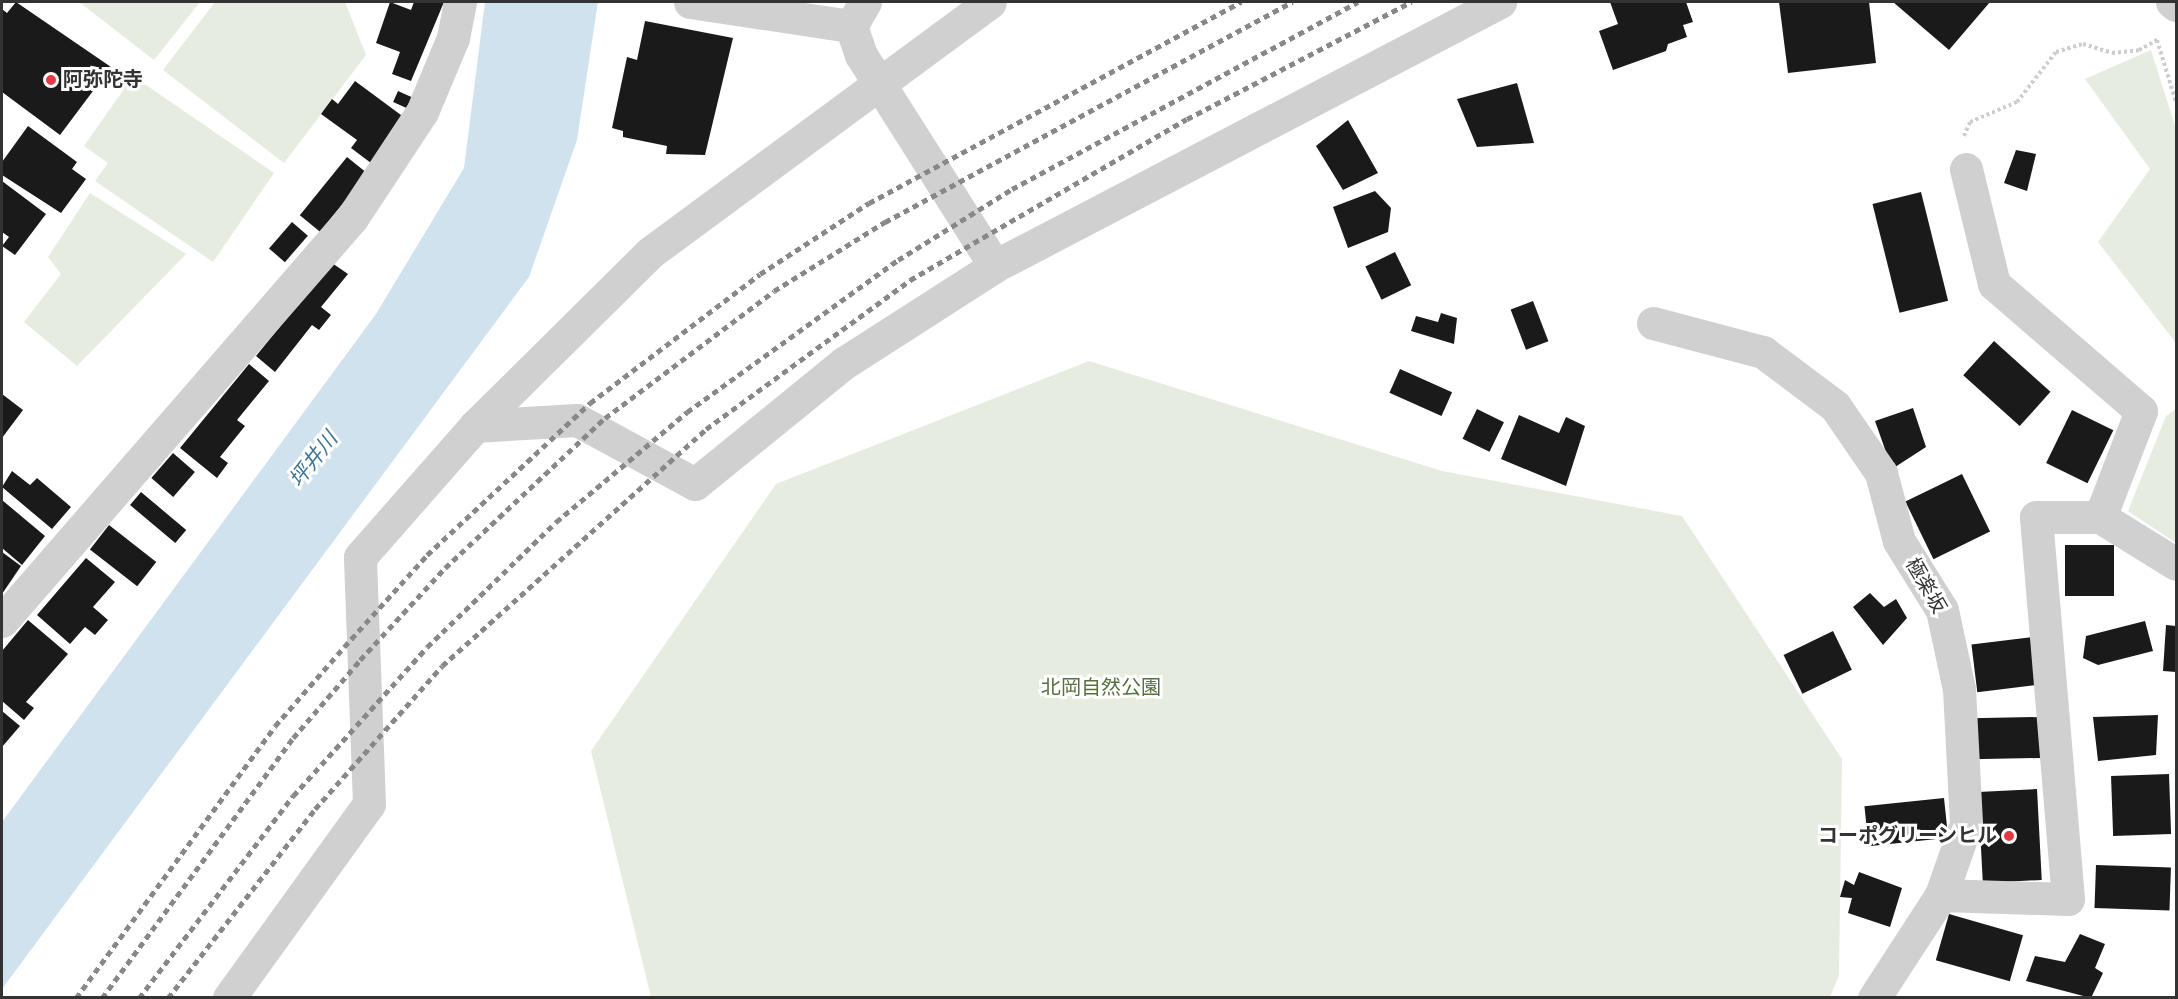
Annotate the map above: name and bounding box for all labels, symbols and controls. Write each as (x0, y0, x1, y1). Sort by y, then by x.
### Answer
place label: 阿弥陀寺 (63, 68, 143, 92)
marker: 阿弥陀寺 (44, 73, 58, 87)
water label: 坪井川 (285, 427, 343, 493)
street label: 極楽坂 (1900, 554, 1950, 618)
park label: 北岡自然公園 (1041, 676, 1161, 700)
place label: コーポグリーンヒル (1817, 824, 1997, 848)
marker: コーポグリーンヒル (2002, 829, 2016, 843)

